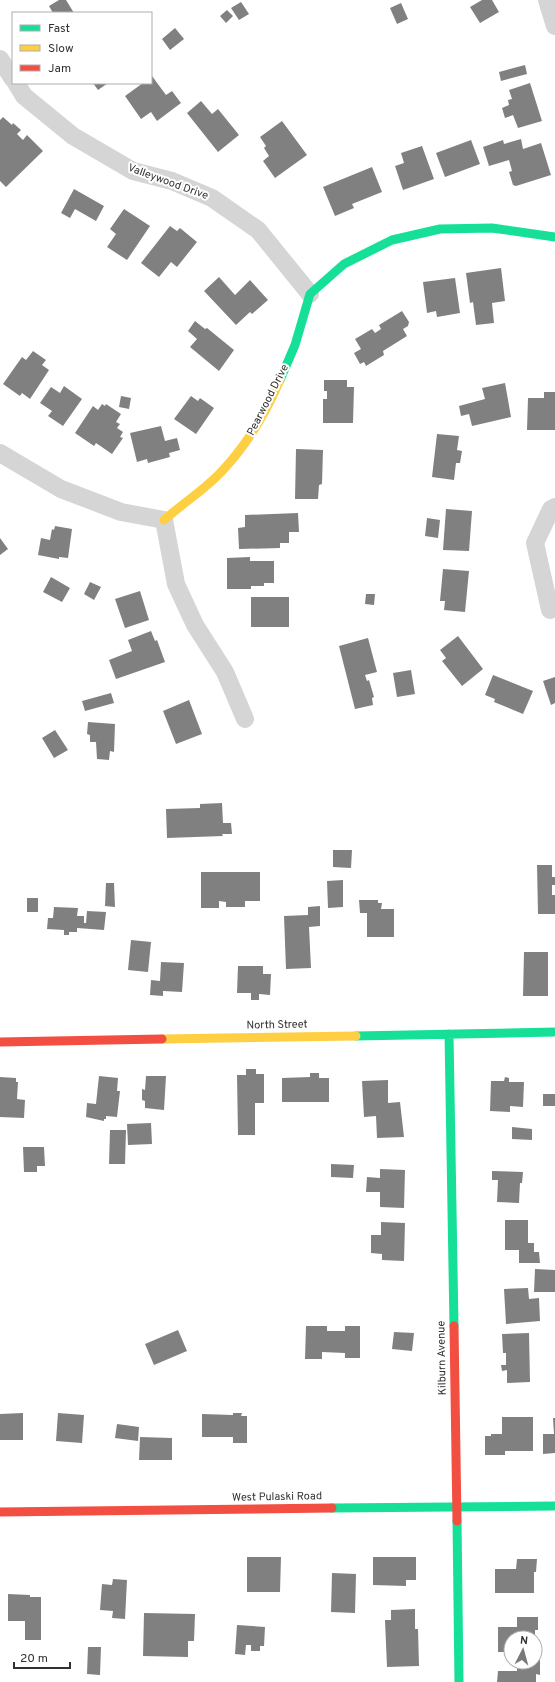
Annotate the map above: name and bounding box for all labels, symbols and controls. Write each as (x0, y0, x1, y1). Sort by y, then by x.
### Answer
legend (12, 12, 152, 84)
text: Fast (48, 21, 70, 37)
text: Slow (48, 41, 74, 57)
text: Jam (48, 61, 71, 77)
street label: Valleywood Drive (126, 161, 210, 203)
street label: Pearwood Drive (244, 362, 292, 438)
street label: North Street (246, 1017, 308, 1033)
street label: Kilburn Avenue (434, 1320, 450, 1395)
street label: West Pulaski Road (232, 1489, 322, 1505)
north arrow (503, 1630, 543, 1670)
text: N (519, 1634, 529, 1648)
scale bar (14, 1644, 70, 1670)
text: 20 m (20, 1651, 48, 1667)

